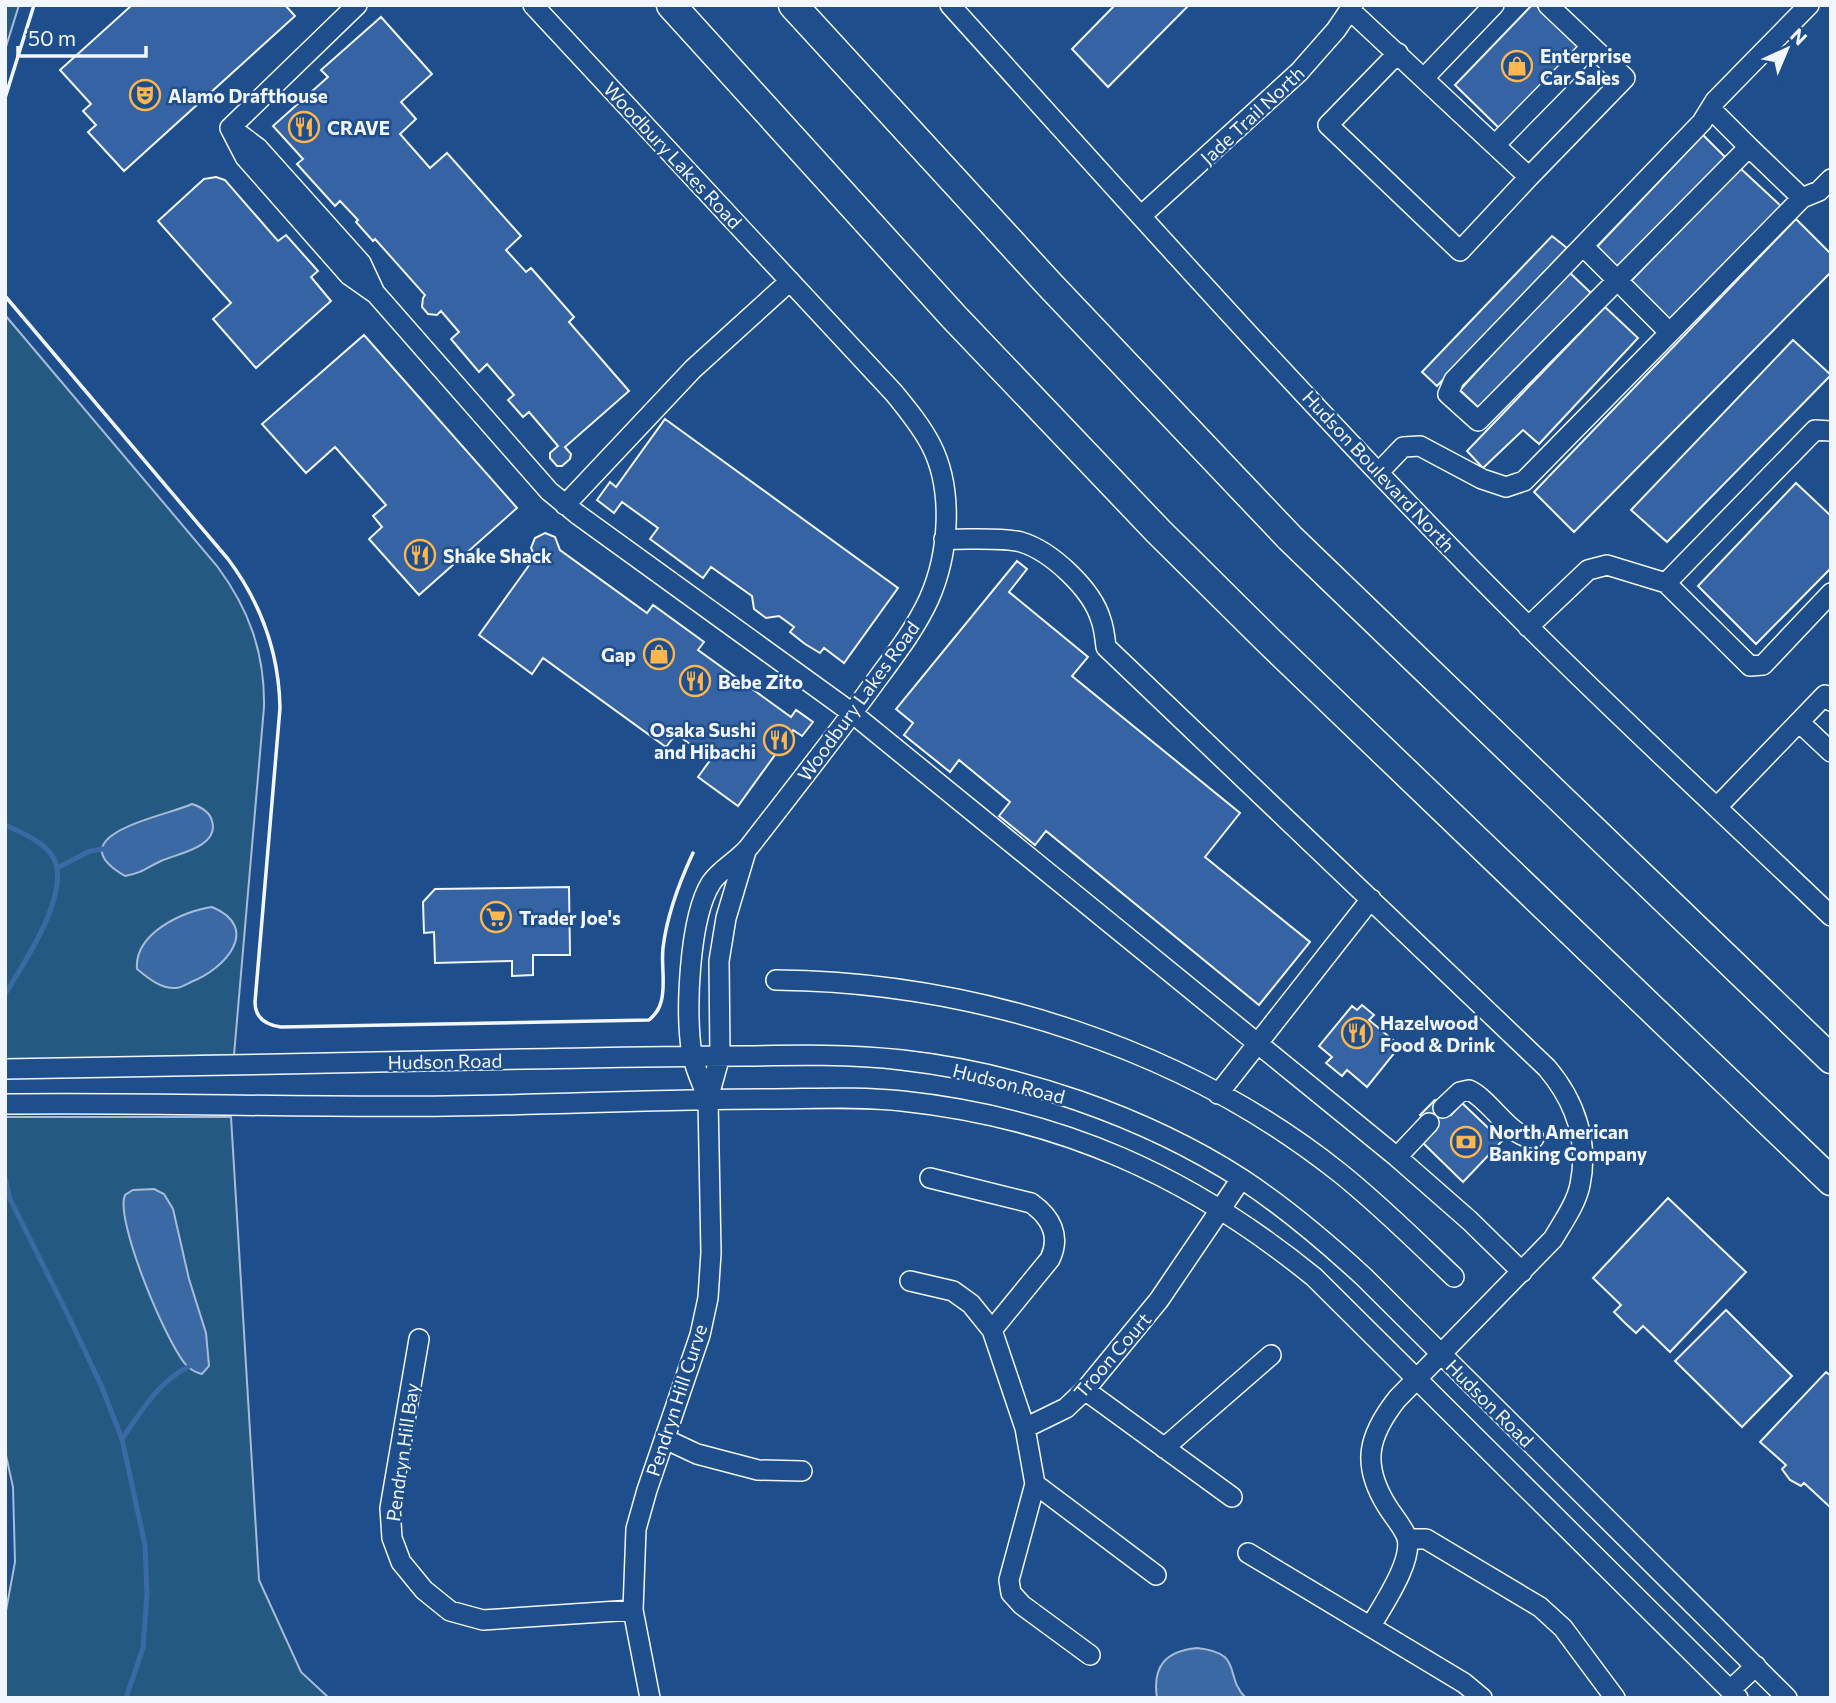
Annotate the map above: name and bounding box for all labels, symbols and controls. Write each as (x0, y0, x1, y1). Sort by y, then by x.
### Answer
scale bar (18, 14, 145, 58)
north arrow (1752, 14, 1822, 84)
text: N (1786, 23, 1812, 50)
text: 50 m (28, 25, 76, 50)
place label: Enterprise Car Sales (1540, 44, 1631, 89)
shop icon: Enterprise Car Sales (1500, 49, 1534, 83)
street label: Jade Trail North (1195, 61, 1309, 169)
street label: Woodbury Lakes Road (599, 77, 747, 233)
theatre icon: Alamo Drafthouse (128, 78, 162, 112)
place label: Alamo Drafthouse (168, 84, 328, 107)
restaurant icon: CRAVE (287, 110, 321, 144)
place label: CRAVE (327, 116, 390, 139)
street label: Hudson Boulevard North (1298, 385, 1460, 557)
restaurant icon: Shake Shack (403, 538, 437, 572)
place label: Shake Shack (443, 544, 552, 567)
street label: Woodbury Lakes Road (792, 617, 924, 785)
shop icon: Gap (642, 637, 676, 671)
place label: Gap (601, 643, 636, 666)
restaurant icon: Bebe Zito (678, 664, 712, 698)
place label: Bebe Zito (718, 670, 803, 693)
place label: Osaka Sushi and Hibachi (650, 718, 756, 763)
restaurant icon: Osaka Sushi and Hibachi (762, 723, 796, 757)
supermarket icon: Trader Joe's (479, 900, 513, 934)
place label: Trader Joe's (519, 906, 621, 929)
place label: Hazelwood Food & Drink (1380, 1011, 1495, 1056)
restaurant icon: Hazelwood Food & Drink (1340, 1016, 1374, 1050)
street label: Hudson Road (387, 1049, 503, 1073)
street label: Hudson Road (951, 1058, 1067, 1108)
place label: North American Banking Company (1489, 1120, 1648, 1165)
bank icon: North American Banking Company (1449, 1125, 1483, 1159)
street label: Troon Court (1069, 1308, 1155, 1402)
street label: Pendryn Hill Curve (641, 1321, 711, 1479)
street label: Hudson Road (1441, 1354, 1539, 1452)
street label: Pendryn Hill Bay (381, 1381, 423, 1523)

